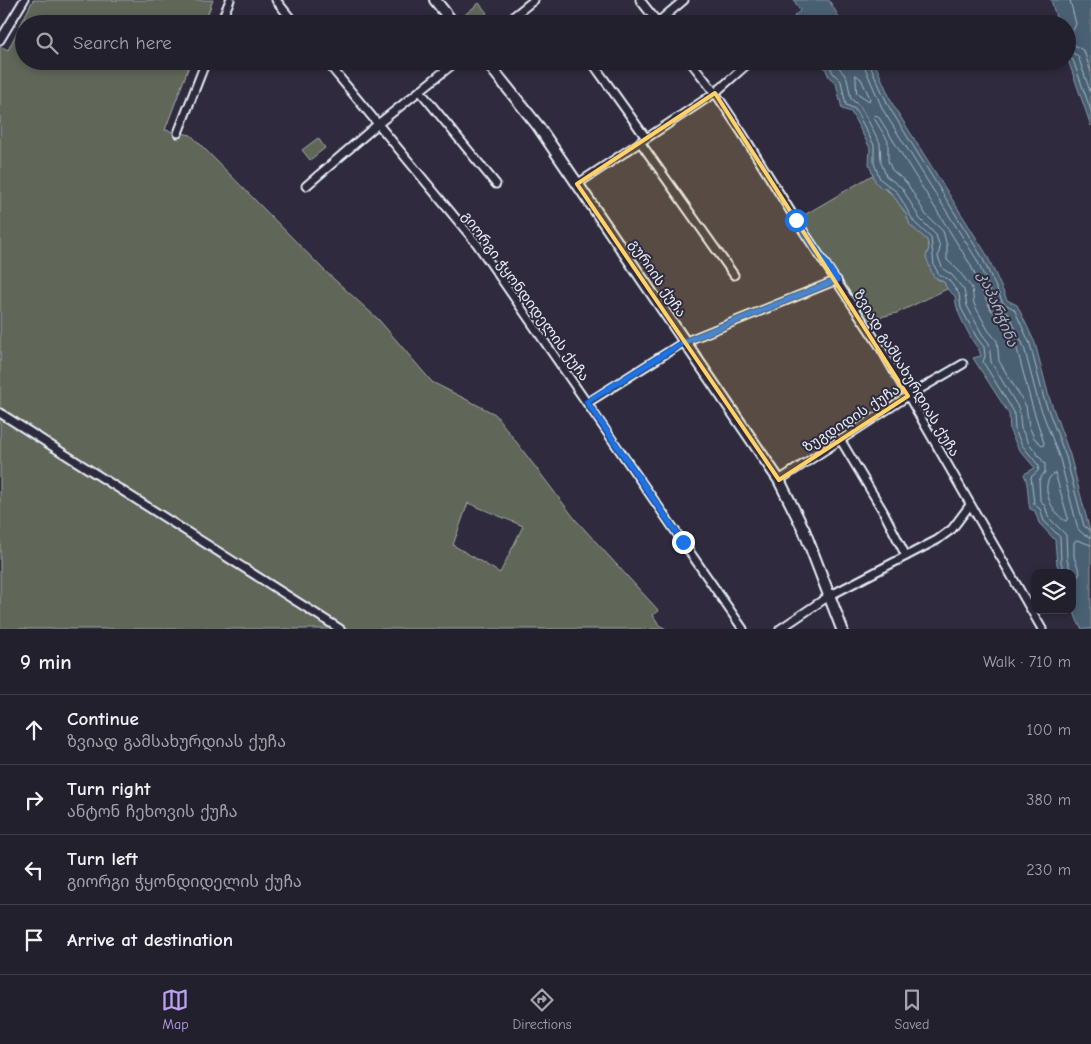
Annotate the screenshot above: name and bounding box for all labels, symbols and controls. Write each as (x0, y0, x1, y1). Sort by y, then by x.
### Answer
search box (15, 15, 1076, 70)
icon: search (33, 29, 61, 57)
text: Search here (73, 32, 172, 54)
street label: გიორგი ჭყონდიდელის ქუჩა (458, 208, 593, 384)
route start (785, 209, 808, 232)
street label: გურიის ქუჩა (625, 236, 690, 320)
water label: კაპარჭინა (974, 269, 1022, 350)
street label: ზვიად გამსახურდიას ქუჩა (850, 287, 963, 460)
street label: ზუგდიდის ქუჩა (800, 381, 903, 456)
route end (672, 531, 695, 554)
map controls (1031, 569, 1076, 614)
button: layers (1031, 569, 1076, 614)
text: 9 min (20, 650, 72, 674)
text: Walk · 710 m (983, 653, 1071, 671)
text: Continue (67, 708, 139, 730)
icon: ahead (20, 716, 48, 744)
text: 100 m (1027, 721, 1071, 739)
text: ზვიად გამსახურდიას ქუჩა (67, 733, 286, 751)
text: Turn right (67, 778, 151, 800)
icon: right (20, 786, 48, 814)
text: 380 m (1026, 791, 1071, 809)
text: ანტონ ჩეხოვის ქუჩა (67, 803, 238, 821)
text: Turn left (67, 848, 138, 870)
icon: left (20, 856, 48, 884)
text: 230 m (1026, 861, 1071, 879)
text: გიორგი ჭყონდიდელის ქუჩა (67, 873, 302, 891)
icon: arrive (20, 926, 48, 954)
text: Arrive at destination (67, 929, 233, 951)
tab: Map (161, 986, 189, 1033)
tab: Directions (512, 986, 572, 1033)
tab: Saved (895, 986, 930, 1033)

